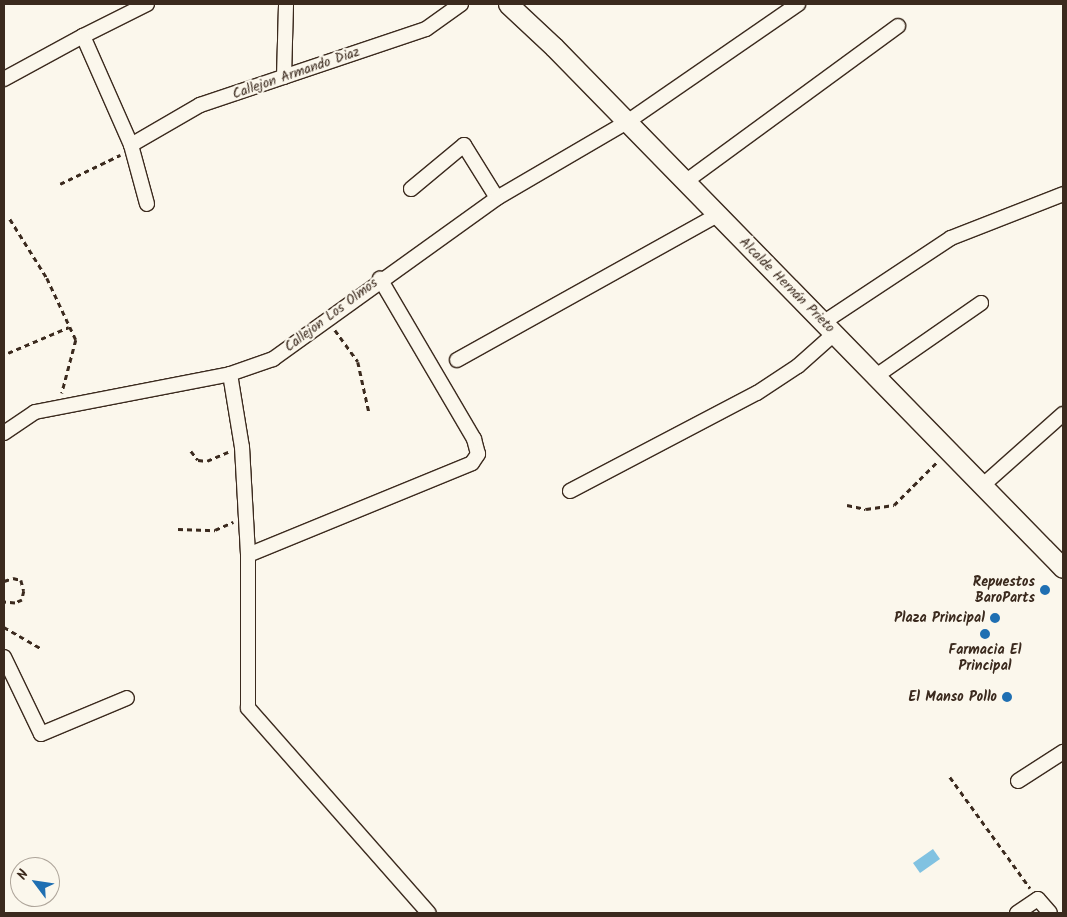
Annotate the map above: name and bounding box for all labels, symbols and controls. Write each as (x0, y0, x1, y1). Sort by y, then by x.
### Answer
street label: Callejon Armando Diaz (230, 43, 362, 103)
street label: Alcalde Hernán Prieto (736, 234, 838, 336)
street label: Callejon Los Olmos (281, 275, 381, 355)
place label: Repuestos BaroParts (973, 574, 1035, 606)
marker: Repuestos BaroParts (1039, 584, 1051, 596)
place label: Plaza Principal (894, 610, 985, 626)
marker: Plaza Principal (989, 612, 1001, 624)
marker: Farmacia El Principal (979, 628, 991, 640)
place label: Farmacia El Principal (949, 642, 1021, 674)
place label: El Manso Pollo (908, 689, 997, 705)
marker: El Manso Pollo (1001, 691, 1013, 703)
north arrow (10, 857, 60, 907)
text: N (11, 865, 35, 884)

